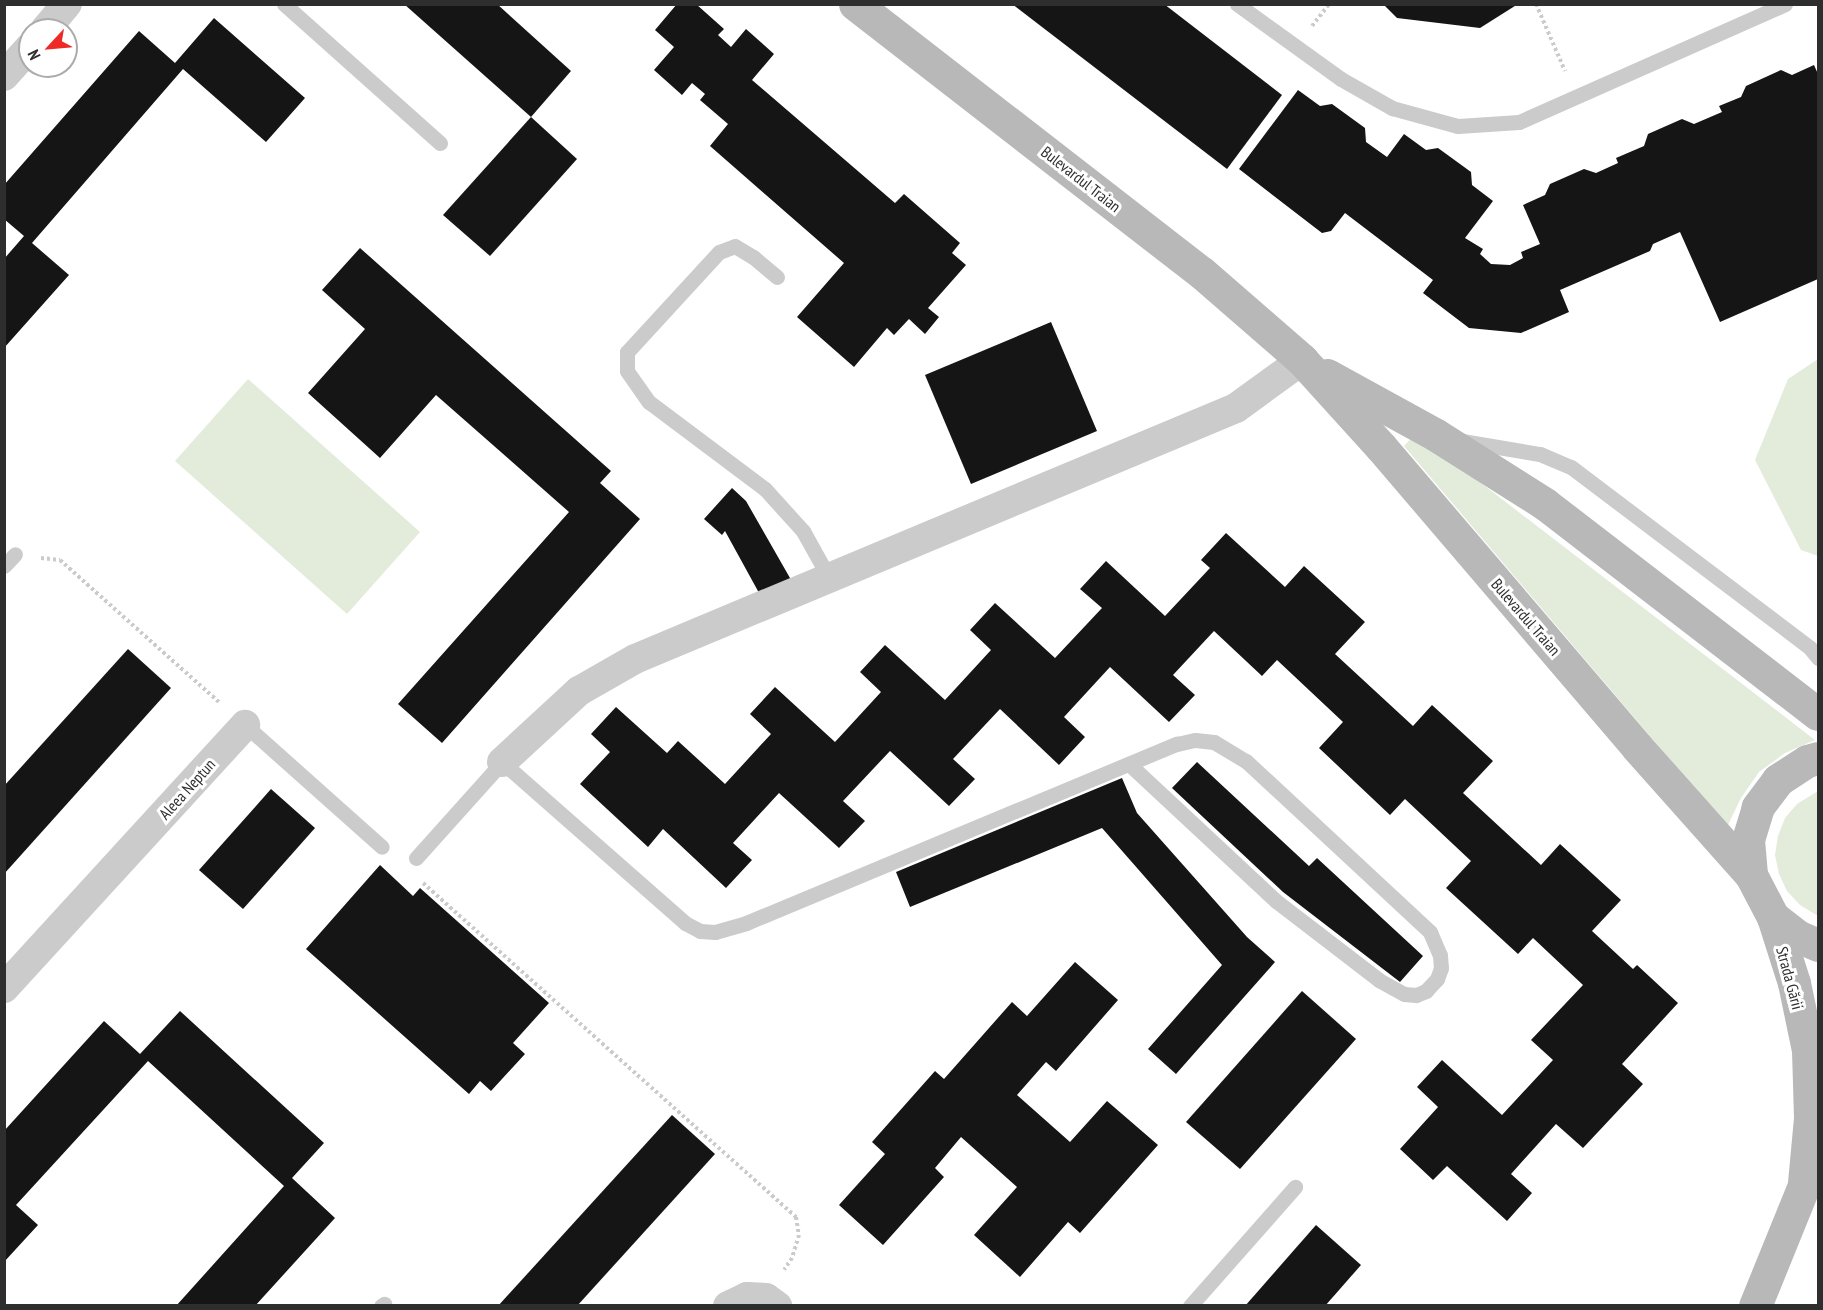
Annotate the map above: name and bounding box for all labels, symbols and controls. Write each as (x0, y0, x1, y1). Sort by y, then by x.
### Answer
north arrow (18, 18, 78, 78)
text: N (23, 47, 45, 63)
street label: Bulevardul Traian (1037, 142, 1125, 216)
street label: Bulevardul Traian (1487, 574, 1565, 660)
street label: Aleea Neptun (155, 755, 219, 823)
street label: Strada Gării (1772, 944, 1808, 1012)

